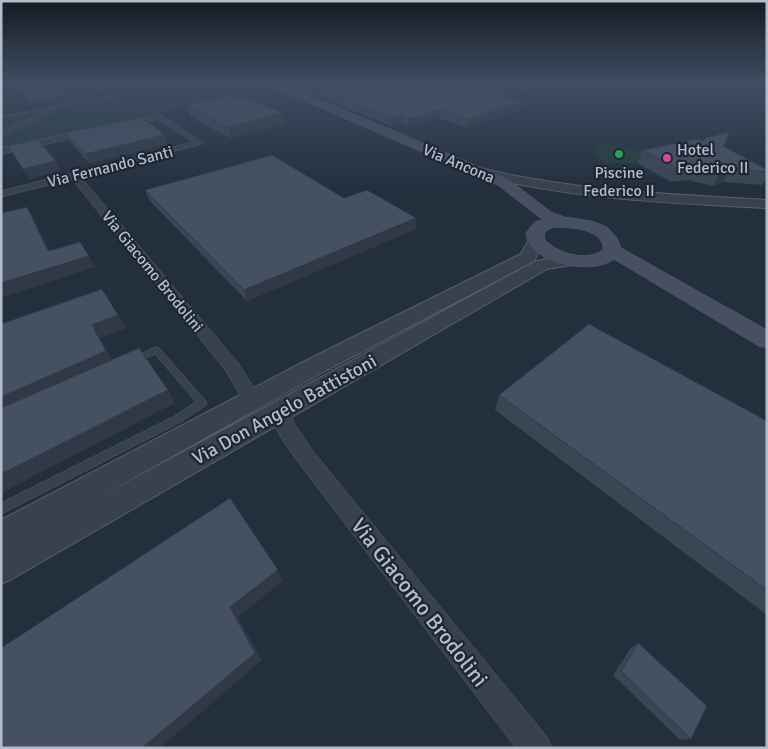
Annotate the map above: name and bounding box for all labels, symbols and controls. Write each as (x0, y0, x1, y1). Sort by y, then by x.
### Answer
street label: Via Ancona (420, 140, 498, 188)
place label: Hotel Federico II (677, 140, 749, 178)
street label: Via Fernando Santi (45, 142, 175, 192)
marker: Piscine Federico II (613, 148, 625, 160)
marker: Hotel Federico II (661, 152, 673, 164)
place label: Piscine Federico II (583, 163, 655, 201)
street label: Via Giacomo Brodolini (97, 207, 207, 336)
street label: Via Don Angelo Battistoni (188, 349, 381, 471)
street label: Via Giacomo Brodolini (345, 513, 494, 692)

